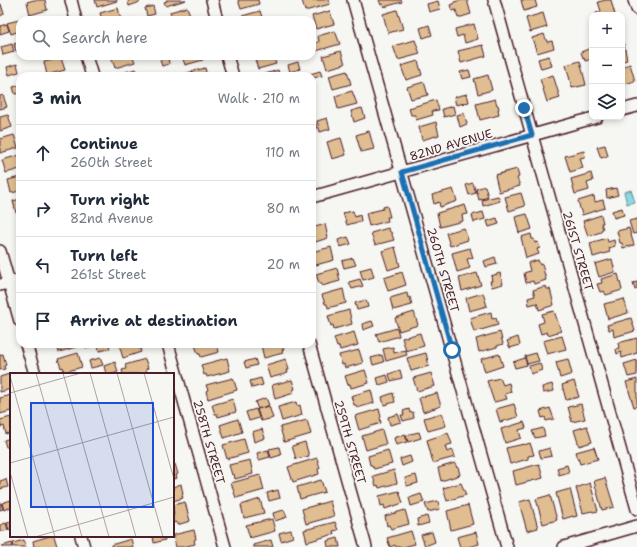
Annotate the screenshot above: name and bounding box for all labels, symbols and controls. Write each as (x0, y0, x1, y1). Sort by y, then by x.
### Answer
map controls (589, 12, 625, 120)
button: + (589, 12, 625, 48)
search box (16, 16, 316, 60)
icon: search (30, 27, 52, 49)
text: Search here (62, 28, 148, 48)
button: − (589, 48, 625, 84)
button: layers (589, 84, 625, 120)
text: 3 min (32, 87, 82, 109)
text: Walk · 210 m (218, 90, 300, 107)
route end (515, 99, 533, 117)
street label: 82ND AVENUE (408, 126, 494, 164)
text: Continue (70, 134, 138, 154)
icon: ahead (32, 142, 54, 164)
text: 110 m (265, 144, 300, 161)
text: 260th Street (70, 154, 153, 171)
text: Turn right (70, 190, 150, 210)
icon: right (32, 198, 54, 220)
text: 80 m (266, 200, 300, 217)
street label: 261ST STREET (559, 209, 597, 293)
text: 82nd Avenue (70, 210, 153, 227)
street label: 260TH STREET (423, 226, 463, 315)
text: Turn left (70, 246, 138, 266)
icon: left (32, 254, 54, 276)
text: 20 m (267, 256, 300, 273)
text: 261st Street (70, 266, 146, 283)
icon: arrive (32, 310, 54, 332)
text: Arrive at destination (70, 311, 238, 331)
route start (443, 341, 461, 359)
inset map (10, 373, 174, 537)
street label: 258TH STREET (189, 398, 229, 487)
street label: 259TH STREET (330, 398, 370, 486)

